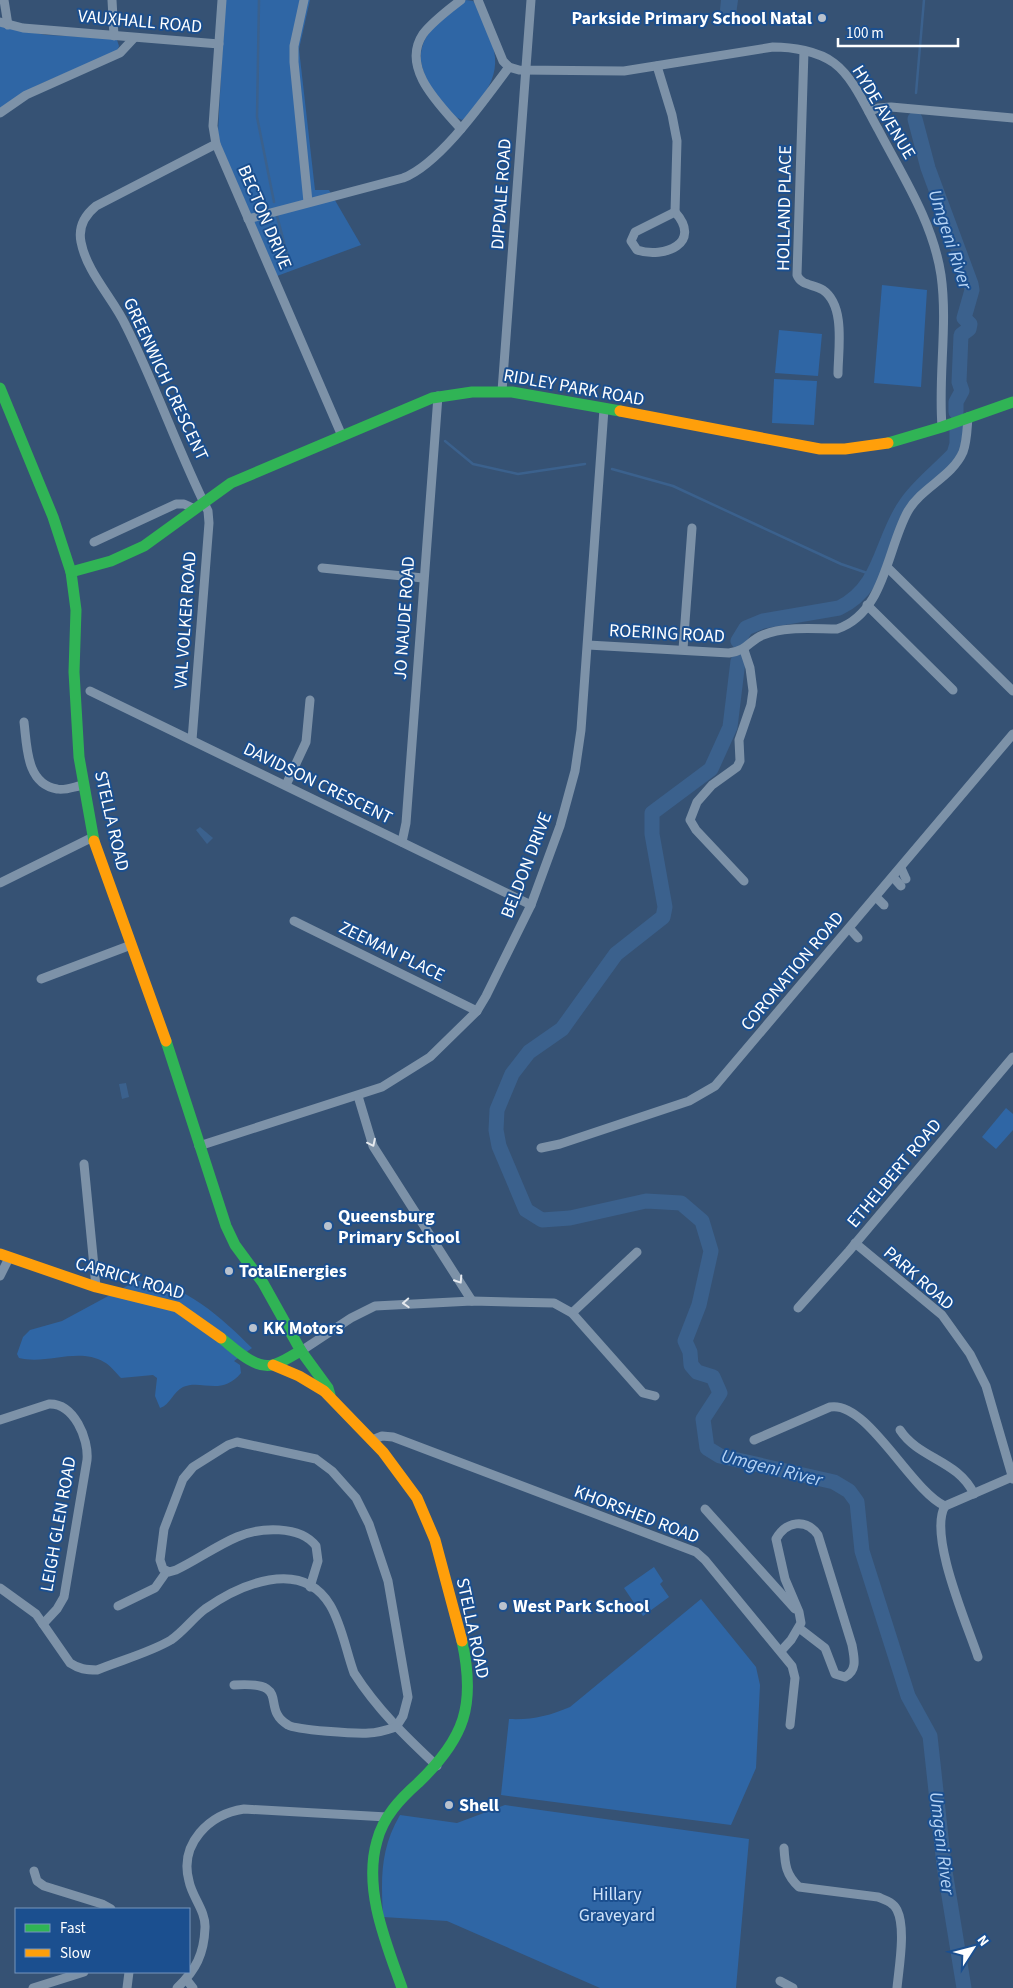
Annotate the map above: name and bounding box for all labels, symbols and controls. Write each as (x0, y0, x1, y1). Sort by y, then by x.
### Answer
street label: VAUXHALL ROAD (77, 4, 203, 39)
place label: Parkside Primary School Natal (571, 6, 812, 31)
marker: Parkside Primary School Natal (816, 12, 828, 24)
scale bar (838, 15, 958, 47)
text: 100 m (846, 23, 884, 44)
street label: HYDE AVENUE (846, 61, 921, 164)
street label: DIPDALE ROAD (485, 138, 518, 250)
street label: HOLLAND PLACE (771, 145, 798, 271)
street label: BECTON DRIVE (231, 161, 298, 273)
water label: Umgeni River (921, 186, 979, 294)
street label: GREENWICH CRESCENT (117, 294, 214, 465)
street label: RIDLEY PARK ROAD (501, 363, 646, 412)
street label: VAL VOLKER ROAD (168, 551, 203, 690)
street label: JO NAUDE ROAD (388, 555, 421, 681)
street label: ROERING ROAD (608, 618, 725, 649)
street label: DAVIDSON CRESCENT (239, 736, 397, 831)
street label: STELLA ROAD (88, 769, 135, 874)
street label: BELDON DRIVE (495, 808, 558, 922)
street label: CORONATION ROAD (735, 906, 850, 1036)
street label: ZEEMAN PLACE (335, 915, 449, 988)
street label: ETHELBERT ROAD (841, 1113, 947, 1233)
one-way arrow (366, 1138, 376, 1147)
place label: Queensburg Primary School (338, 1204, 460, 1250)
marker: Queensburg Primary School (322, 1220, 334, 1232)
street label: PARK ROAD (878, 1241, 959, 1316)
street label: CARRICK ROAD (72, 1251, 187, 1306)
place label: TotalEnergies (239, 1259, 347, 1284)
marker: TotalEnergies (223, 1265, 235, 1277)
one-way arrow (452, 1275, 462, 1284)
one-way arrow (402, 1298, 410, 1309)
place label: KK Motors (263, 1316, 344, 1341)
marker: KK Motors (247, 1322, 259, 1334)
water label: Umgeni River (718, 1443, 827, 1494)
street label: LEIGH GLEN ROAD (34, 1455, 83, 1594)
street label: KHORSHED ROAD (571, 1479, 703, 1550)
street label: STELLA ROAD (450, 1576, 495, 1681)
place label: West Park School (513, 1594, 649, 1619)
marker: West Park School (497, 1600, 509, 1612)
water label: Umgeni River (922, 1790, 961, 1898)
place label: Shell (459, 1793, 499, 1818)
marker: Shell (443, 1799, 455, 1811)
park label: Hillary Graveyard (579, 1882, 655, 1928)
legend (15, 1908, 190, 1973)
text: Fast (60, 1918, 86, 1939)
north arrow (948, 1923, 998, 1973)
text: N (972, 1931, 994, 1951)
text: Slow (60, 1943, 91, 1964)

